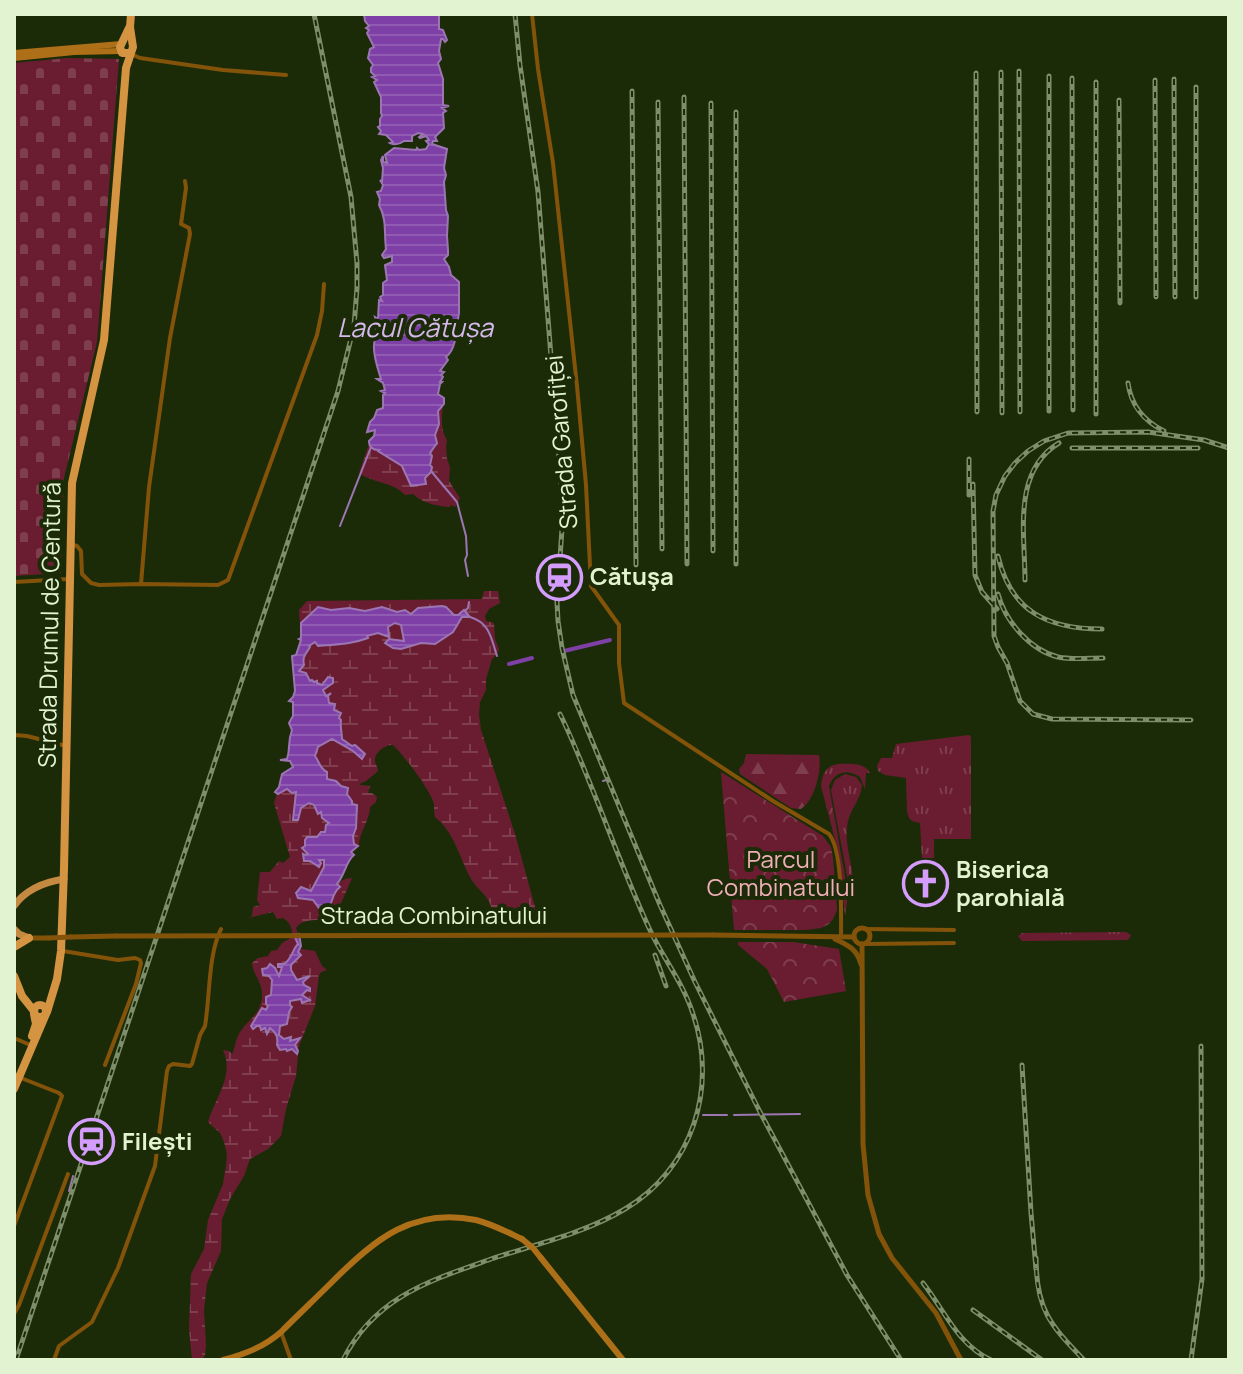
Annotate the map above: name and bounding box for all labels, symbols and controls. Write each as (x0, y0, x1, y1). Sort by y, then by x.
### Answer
water label: Lacul Cătușa (337, 309, 494, 345)
street label: Strada Garofiței (536, 354, 585, 530)
street label: Strada Drumul de Centură (30, 482, 67, 768)
station icon: Cătuşa (535, 553, 583, 601)
place label: Cătuşa (590, 559, 674, 592)
park label: Parcul Combinatului (707, 842, 855, 903)
place label: Biserica parohială (956, 852, 1065, 913)
church icon: Biserica parohială (901, 860, 949, 908)
street label: Strada Combinatului (321, 898, 547, 931)
station icon: Filești (67, 1118, 115, 1166)
place label: Filești (122, 1124, 193, 1157)

